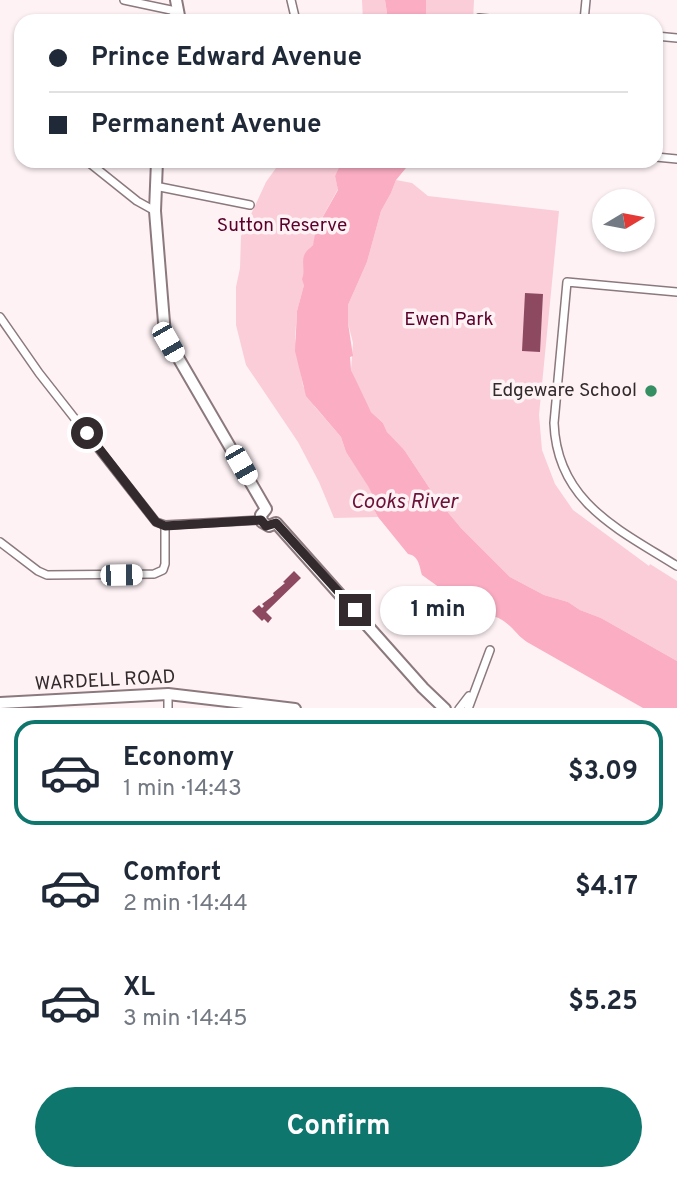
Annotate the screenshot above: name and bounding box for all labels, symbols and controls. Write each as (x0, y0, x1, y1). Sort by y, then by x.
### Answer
text: Prince Edward Avenue (91, 42, 362, 75)
text: Permanent Avenue (91, 109, 322, 142)
north arrow (592, 189, 654, 252)
map controls (592, 189, 655, 252)
park label: Sutton Reserve (217, 214, 347, 238)
park label: Ewen Park (404, 308, 494, 332)
car (149, 319, 188, 365)
place label: Edgeware School (492, 379, 637, 403)
marker: Edgeware School (643, 383, 659, 399)
route start (71, 417, 103, 449)
car (222, 442, 261, 488)
water label: Cooks River (350, 489, 460, 516)
car (100, 564, 143, 586)
callout: 1 min (380, 586, 495, 634)
route end (339, 594, 371, 626)
text: 1 min (410, 596, 466, 625)
street label: WARDELL ROAD (34, 665, 176, 697)
icon: car (39, 741, 102, 804)
text: Economy (123, 742, 234, 775)
text: $3.09 (568, 756, 638, 789)
text: 1 min · 14:43 (123, 775, 242, 804)
icon: car (39, 856, 102, 919)
text: Comfort (123, 857, 221, 890)
text: $4.17 (575, 871, 638, 904)
text: 2 min · 14:44 (123, 890, 248, 919)
icon: car (39, 971, 102, 1034)
text: XL (123, 972, 155, 1005)
text: $5.25 (568, 986, 638, 1019)
text: 3 min · 14:45 (123, 1005, 247, 1034)
button: Confirm (35, 1087, 642, 1167)

